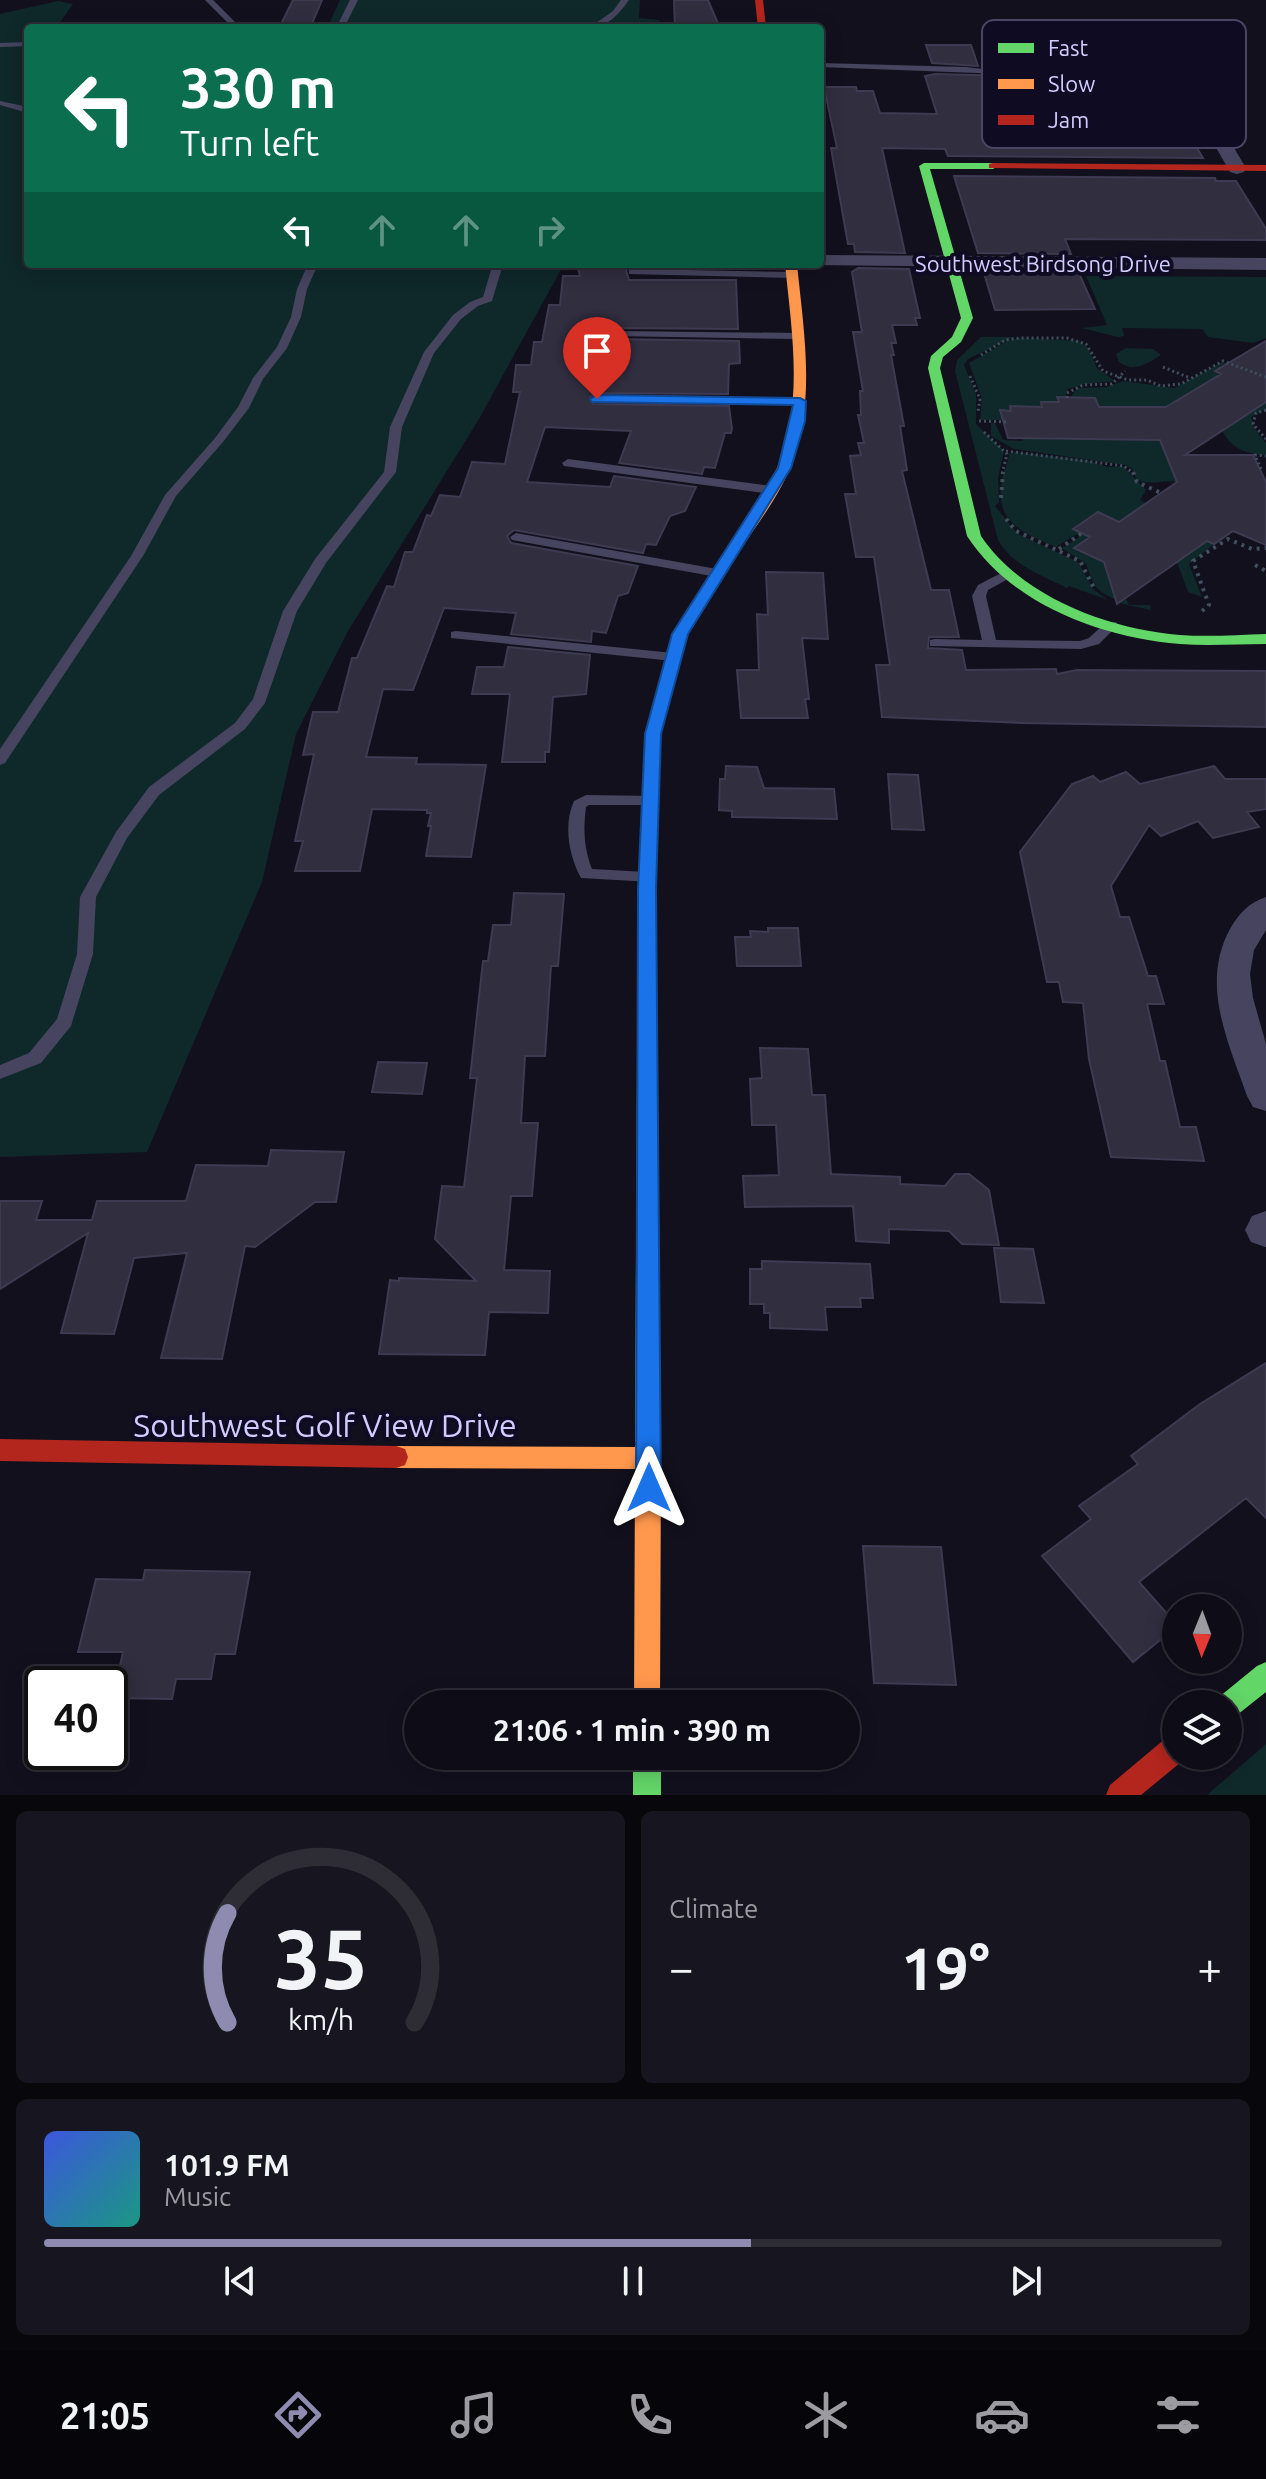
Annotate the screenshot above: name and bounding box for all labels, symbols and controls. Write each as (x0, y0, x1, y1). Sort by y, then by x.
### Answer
legend (982, 20, 1246, 148)
text: Fast (1048, 35, 1089, 60)
icon: left (48, 56, 152, 160)
text: 330 m (180, 56, 336, 119)
text: Slow (1048, 71, 1095, 96)
text: Jam (1048, 107, 1089, 132)
text: Turn left (180, 122, 319, 163)
icon: left (276, 208, 320, 252)
icon: ahead (360, 208, 404, 252)
icon: ahead (444, 208, 488, 252)
icon: right (528, 208, 572, 252)
street label: Southwest Birdsong Drive (915, 251, 1171, 276)
pin (563, 317, 631, 399)
icon: arrive (575, 329, 619, 373)
street label: Southwest Golf View Drive (133, 1407, 517, 1443)
position arrow (607, 1446, 691, 1530)
north arrow (1162, 1594, 1242, 1674)
map controls (1162, 1594, 1242, 1770)
speed limit sign: 40 (24, 1666, 128, 1770)
button: layers (1162, 1690, 1242, 1770)
text: 21:06 · 1 min · 390 m (493, 1713, 771, 1747)
text: Climate (669, 1894, 758, 1923)
text: 35 (274, 1911, 367, 2005)
text: 19° (901, 1934, 990, 2001)
text: − (669, 1943, 694, 1992)
text: + (1197, 1943, 1222, 1992)
text: km/h (288, 2003, 354, 2035)
text: 101.9 FM (164, 2148, 290, 2182)
text: Music (164, 2182, 231, 2211)
icon: previous (218, 2259, 262, 2303)
icon: pause (611, 2259, 655, 2303)
icon: next (1004, 2259, 1048, 2303)
icon: directions (270, 2387, 326, 2443)
icon: music (446, 2387, 502, 2443)
icon: phone (622, 2387, 678, 2443)
icon: climate (798, 2387, 854, 2443)
icon: car (974, 2387, 1030, 2443)
icon: filters (1150, 2387, 1206, 2443)
text: 21:05 (60, 2395, 150, 2436)

